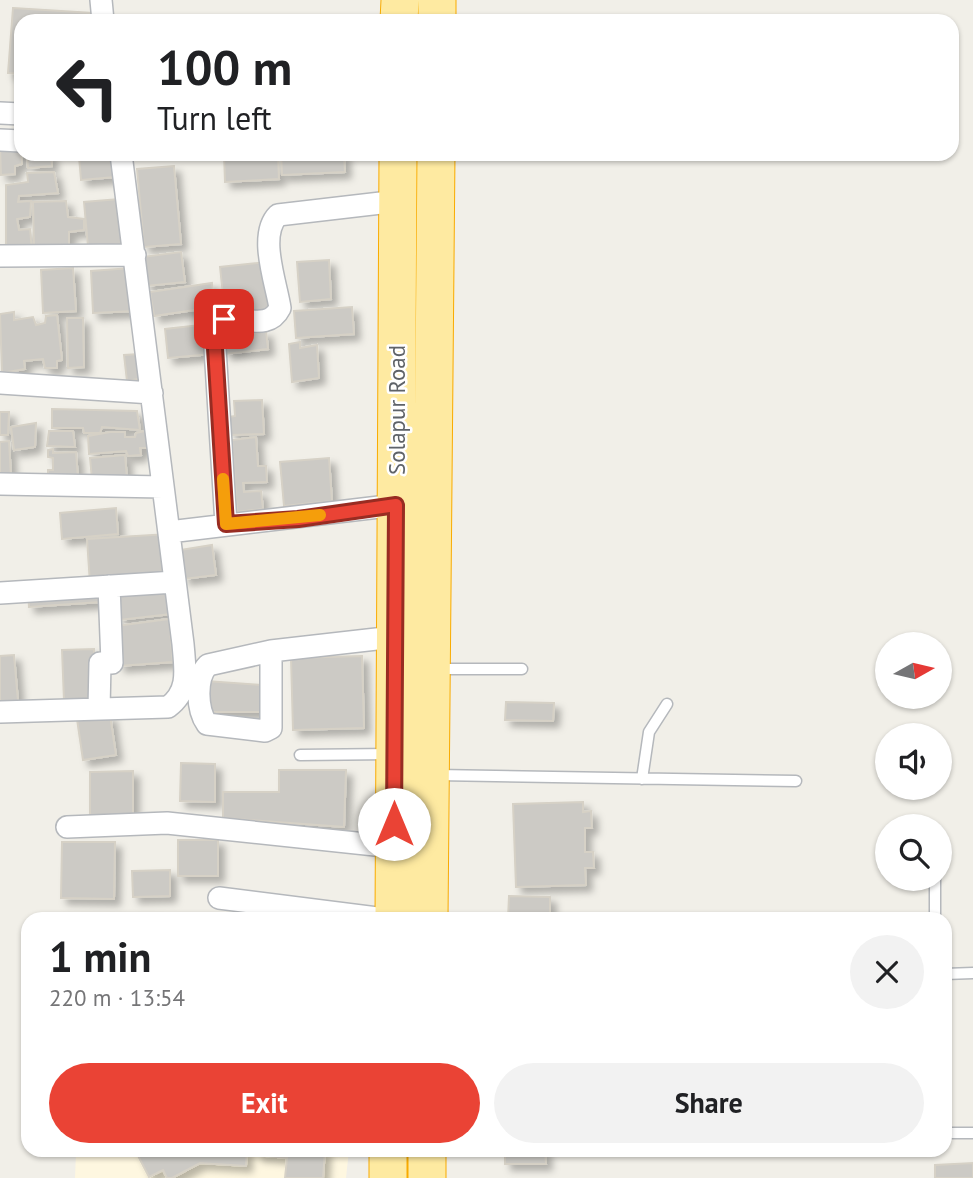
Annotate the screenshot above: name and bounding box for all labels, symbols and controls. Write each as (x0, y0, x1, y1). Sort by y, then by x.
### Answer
text: 100 m (157, 35, 292, 99)
icon: left (42, 42, 133, 133)
text: Turn left (157, 97, 272, 139)
pin (194, 289, 254, 349)
icon: arrive (205, 300, 243, 338)
street label: Solapur Road (382, 345, 411, 475)
north arrow (875, 632, 952, 709)
map controls (875, 632, 952, 891)
button: sound (875, 723, 952, 800)
position arrow (357, 787, 431, 861)
button: search (875, 814, 952, 891)
text: 1 min (49, 929, 151, 984)
button: close (850, 935, 924, 1009)
text: 220 m · 13:54 (49, 983, 185, 1012)
button: Exit (49, 1063, 480, 1143)
button: Share (494, 1063, 924, 1143)

